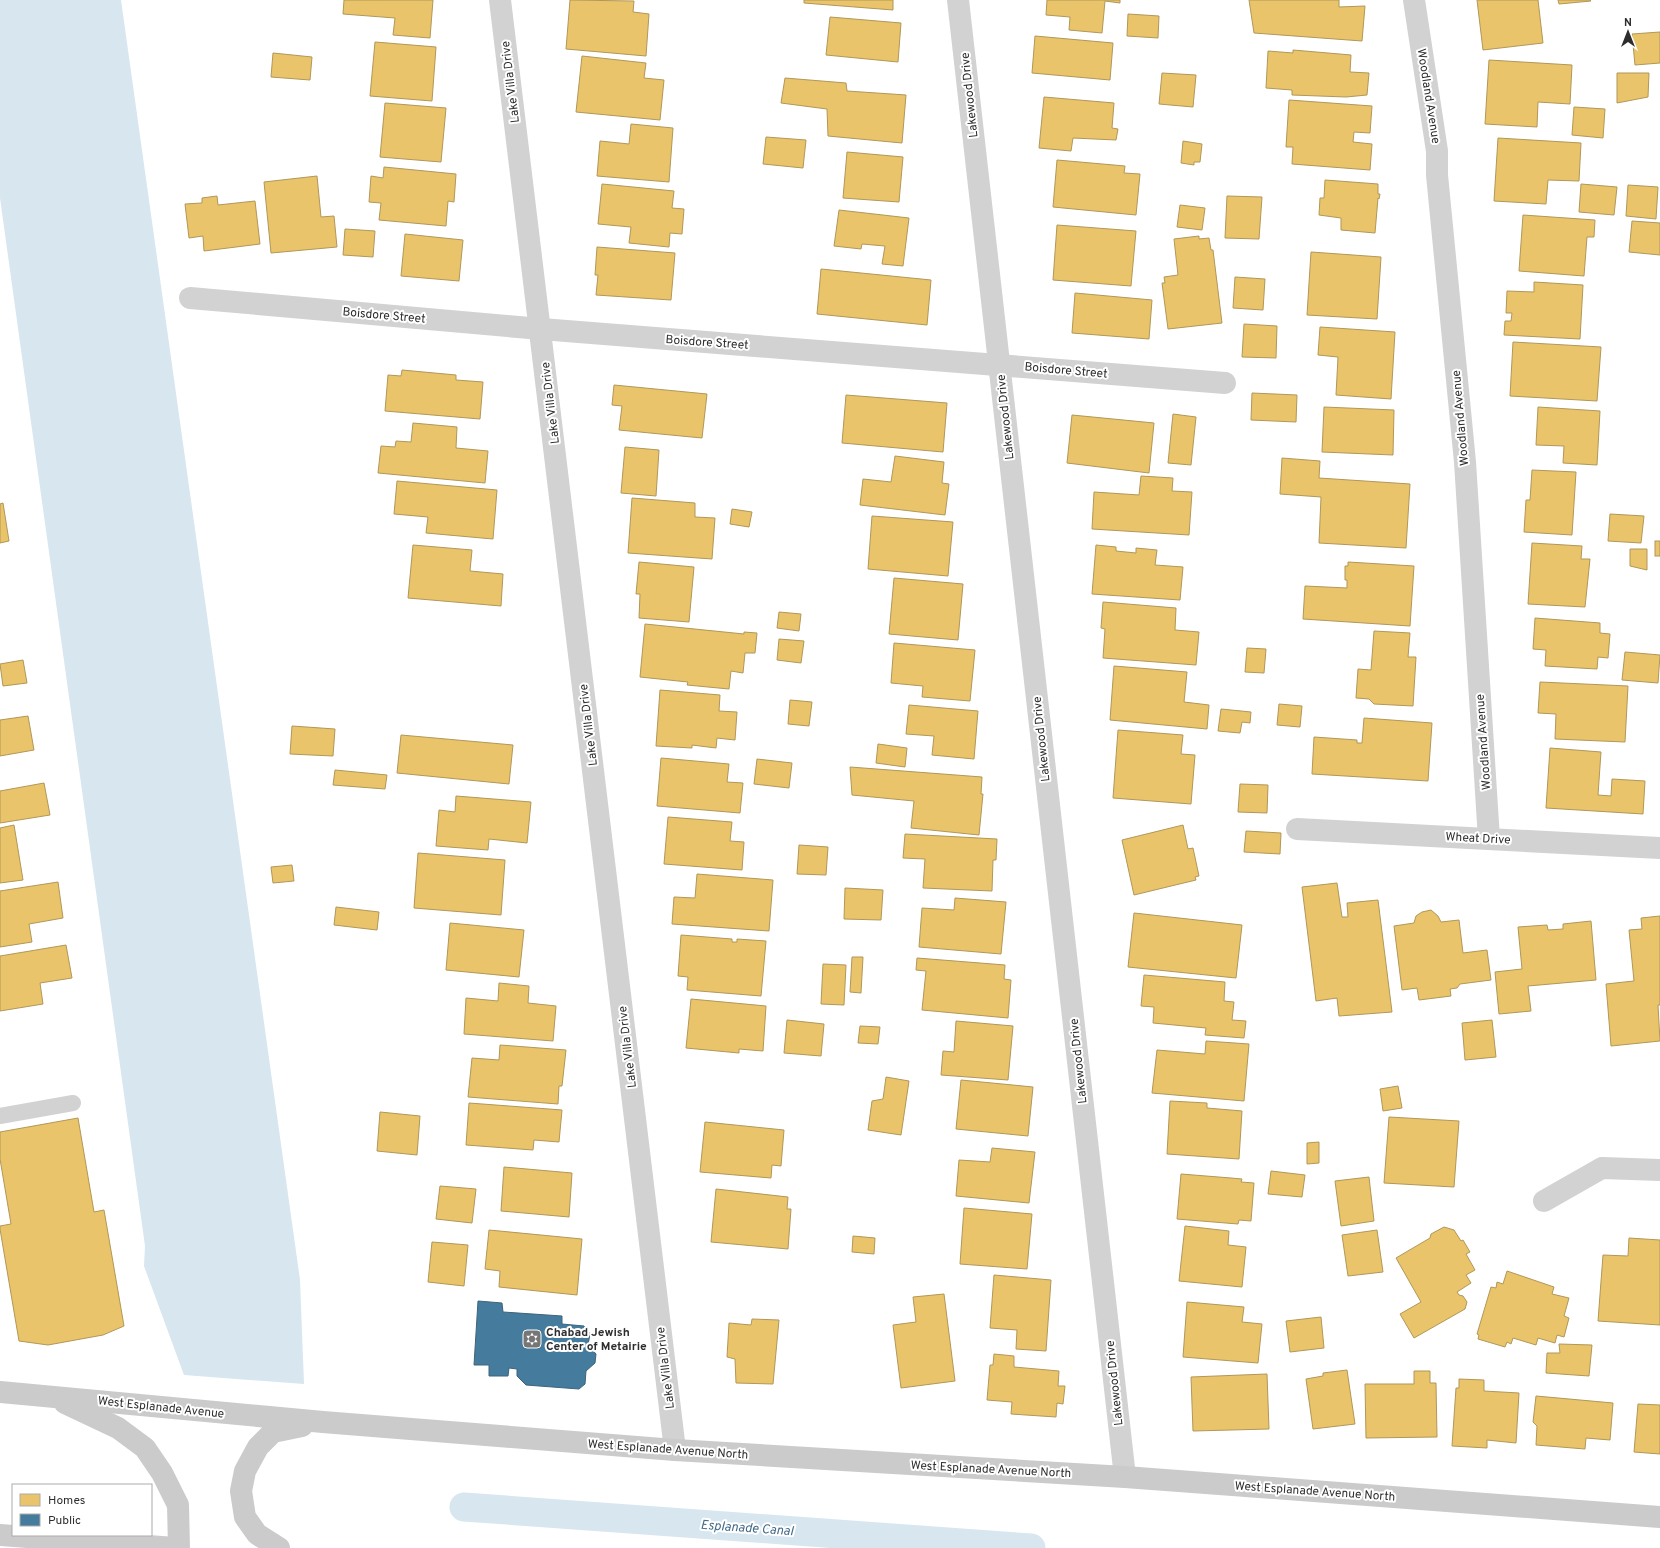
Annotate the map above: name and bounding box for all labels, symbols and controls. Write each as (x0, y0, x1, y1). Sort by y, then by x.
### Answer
north arrow (1608, 12, 1648, 52)
text: N (1624, 16, 1632, 30)
street label: Lake Villa Drive (498, 40, 524, 124)
street label: Woodland Avenue (1413, 47, 1443, 145)
street label: Lakewood Drive (958, 51, 982, 138)
street label: Boisdore Street (342, 304, 426, 328)
street label: Boisdore Street (665, 332, 749, 354)
street label: Boisdore Street (1024, 359, 1108, 383)
street label: Lake Villa Drive (538, 361, 564, 445)
street label: Woodland Avenue (1449, 369, 1473, 466)
street label: Lakewood Drive (994, 373, 1018, 460)
street label: Lake Villa Drive (576, 683, 602, 767)
street label: Woodland Avenue (1473, 693, 1495, 790)
street label: Lakewood Drive (1030, 695, 1054, 782)
street label: Wheat Drive (1445, 829, 1511, 849)
street label: Lake Villa Drive (615, 1005, 641, 1089)
street label: Lakewood Drive (1067, 1017, 1091, 1104)
place label: Chabad Jewish Center of Metairie (546, 1325, 647, 1355)
street label: Lake Villa Drive (653, 1326, 679, 1410)
synagogue icon: Chabad Jewish Center of Metairie (521, 1328, 543, 1350)
street label: Lakewood Drive (1103, 1339, 1127, 1426)
street label: West Esplanade Avenue (97, 1393, 225, 1423)
street label: West Esplanade Avenue North (587, 1436, 749, 1464)
street label: West Esplanade Avenue North (910, 1458, 1072, 1482)
street label: West Esplanade Avenue North (1234, 1478, 1396, 1506)
legend (12, 1484, 152, 1536)
text: Homes (48, 1493, 85, 1509)
text: Public (48, 1513, 81, 1529)
water label: Esplanade Canal (700, 1518, 794, 1540)

